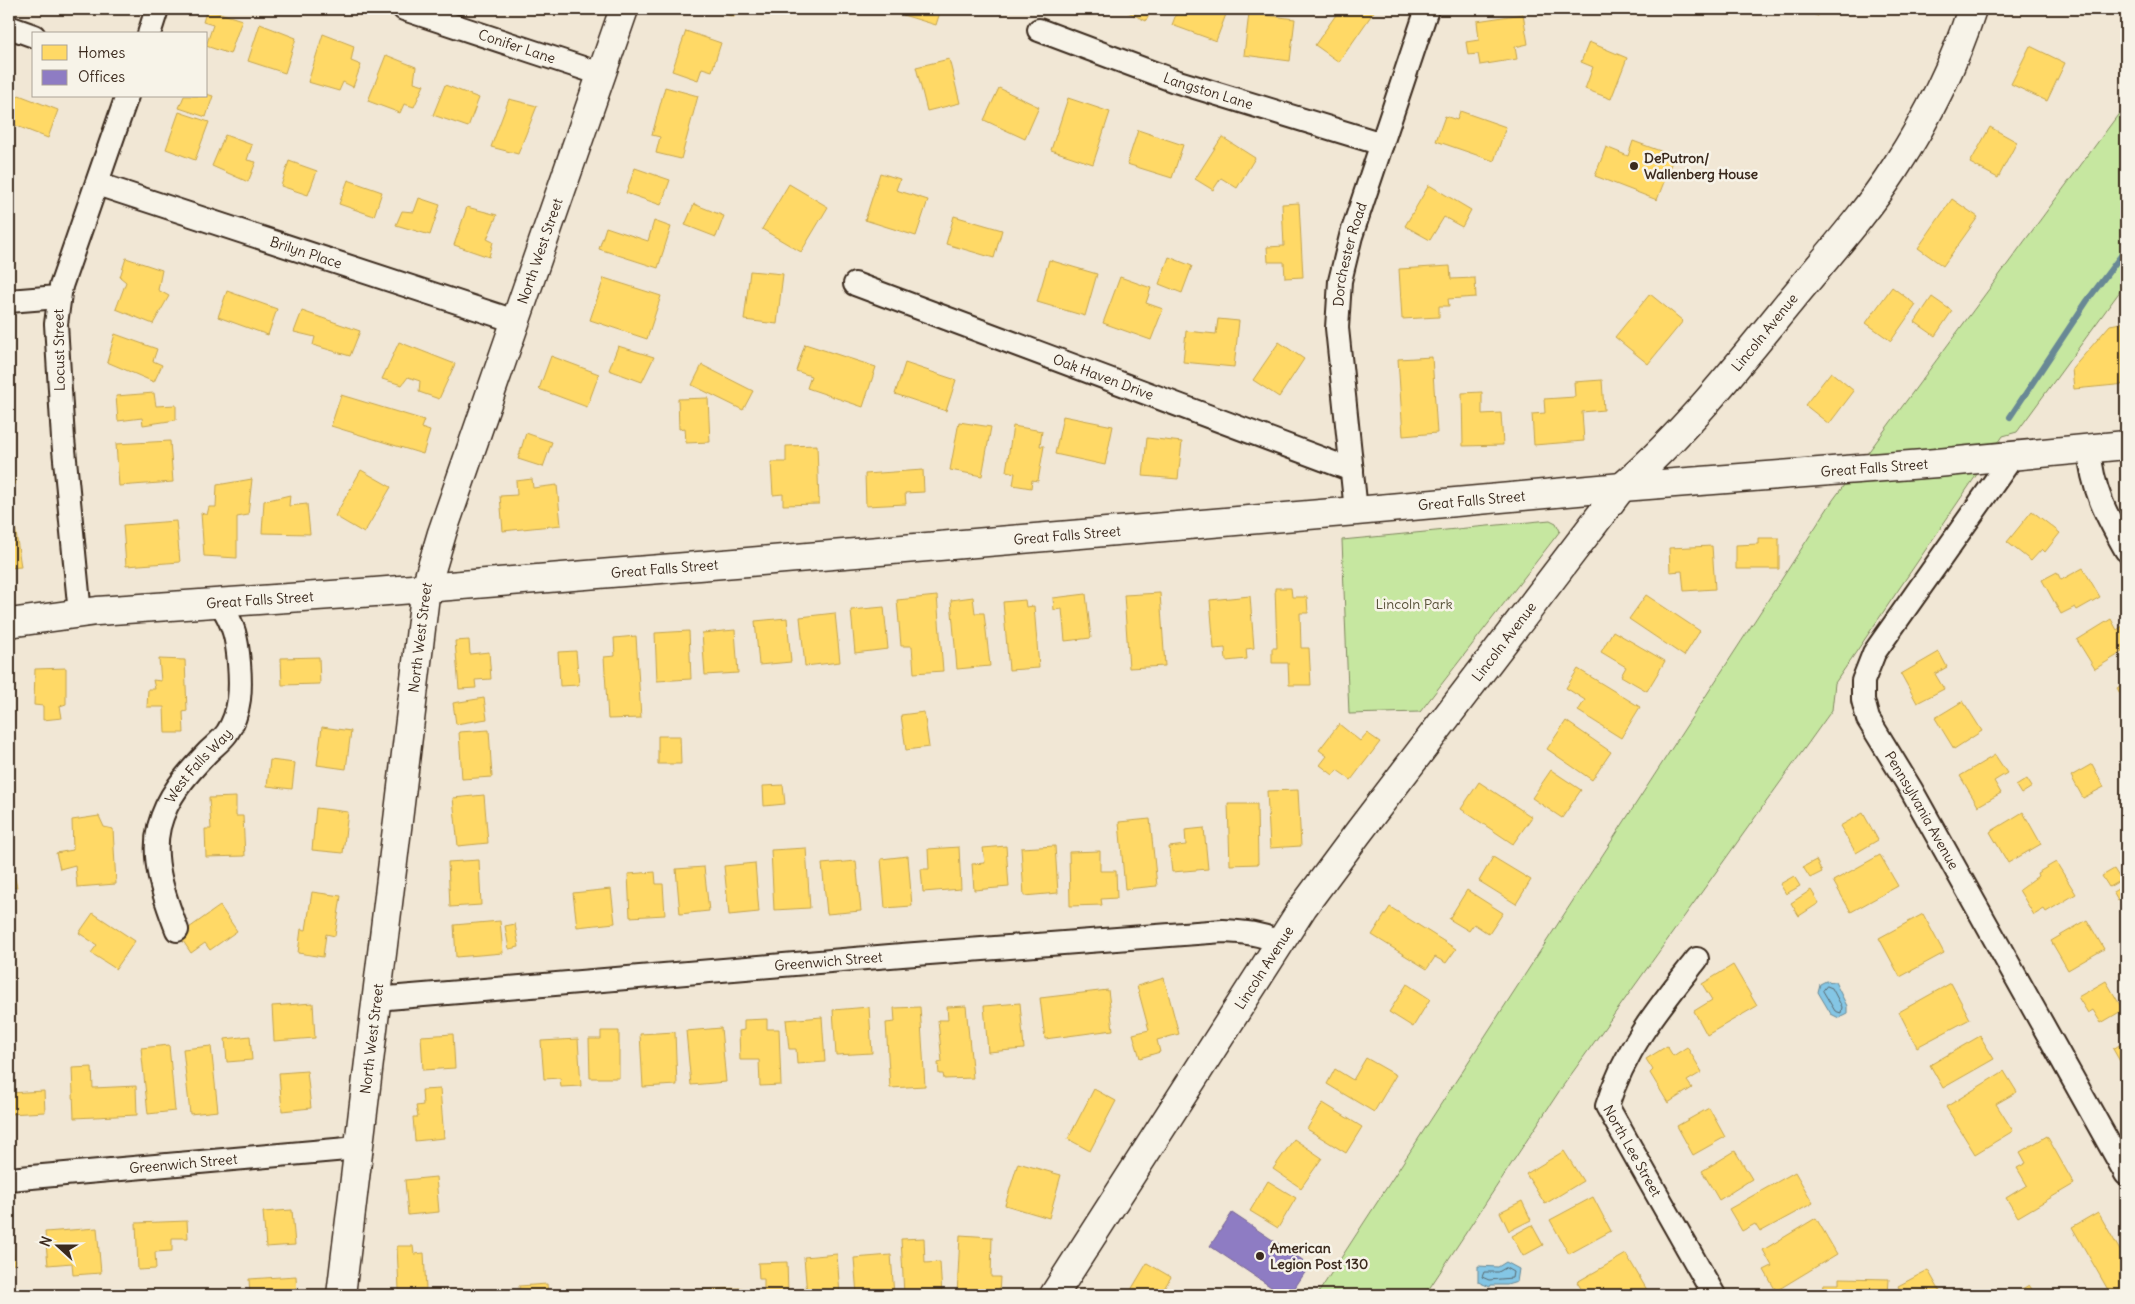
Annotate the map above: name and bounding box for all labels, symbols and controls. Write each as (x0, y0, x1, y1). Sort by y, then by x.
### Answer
street label: Conifer Lane (476, 25, 558, 67)
legend (32, 32, 208, 98)
text: Homes (78, 43, 125, 62)
text: Offices (78, 67, 125, 86)
street label: Langston Lane (1161, 68, 1255, 113)
place label: DePutron/ Wallenberg House (1644, 149, 1759, 183)
marker: DePutron/ Wallenberg House (1628, 160, 1640, 172)
street label: North West Street (513, 195, 567, 306)
street label: Dorchester Road (1329, 200, 1371, 307)
street label: Brilyn Place (268, 232, 344, 273)
street label: Lincoln Avenue (1727, 290, 1802, 375)
street label: Locust Street (49, 308, 69, 391)
street label: Oak Haven Drive (1050, 350, 1156, 404)
street label: Great Falls Street (1820, 455, 1929, 481)
street label: Great Falls Street (1417, 487, 1526, 514)
street label: Great Falls Street (1013, 522, 1122, 549)
street label: Great Falls Street (610, 555, 719, 582)
street label: North West Street (404, 580, 436, 694)
street label: Great Falls Street (205, 587, 314, 613)
park label: Lincoln Park (1375, 595, 1453, 613)
street label: Lincoln Avenue (1468, 598, 1540, 685)
street label: West Falls Way (161, 725, 236, 806)
street label: Pennsylvania Avenue (1881, 748, 1963, 873)
street label: Lincoln Avenue (1231, 923, 1297, 1013)
street label: Greenwich Street (774, 948, 884, 975)
street label: North West Street (356, 982, 387, 1095)
street label: North Lee Street (1599, 1102, 1666, 1200)
street label: Greenwich Street (128, 1150, 238, 1177)
north arrow (32, 1222, 82, 1272)
text: N (36, 1234, 56, 1249)
place label: American Legion Post 130 (1270, 1239, 1368, 1273)
marker: American Legion Post 130 (1254, 1250, 1266, 1262)

